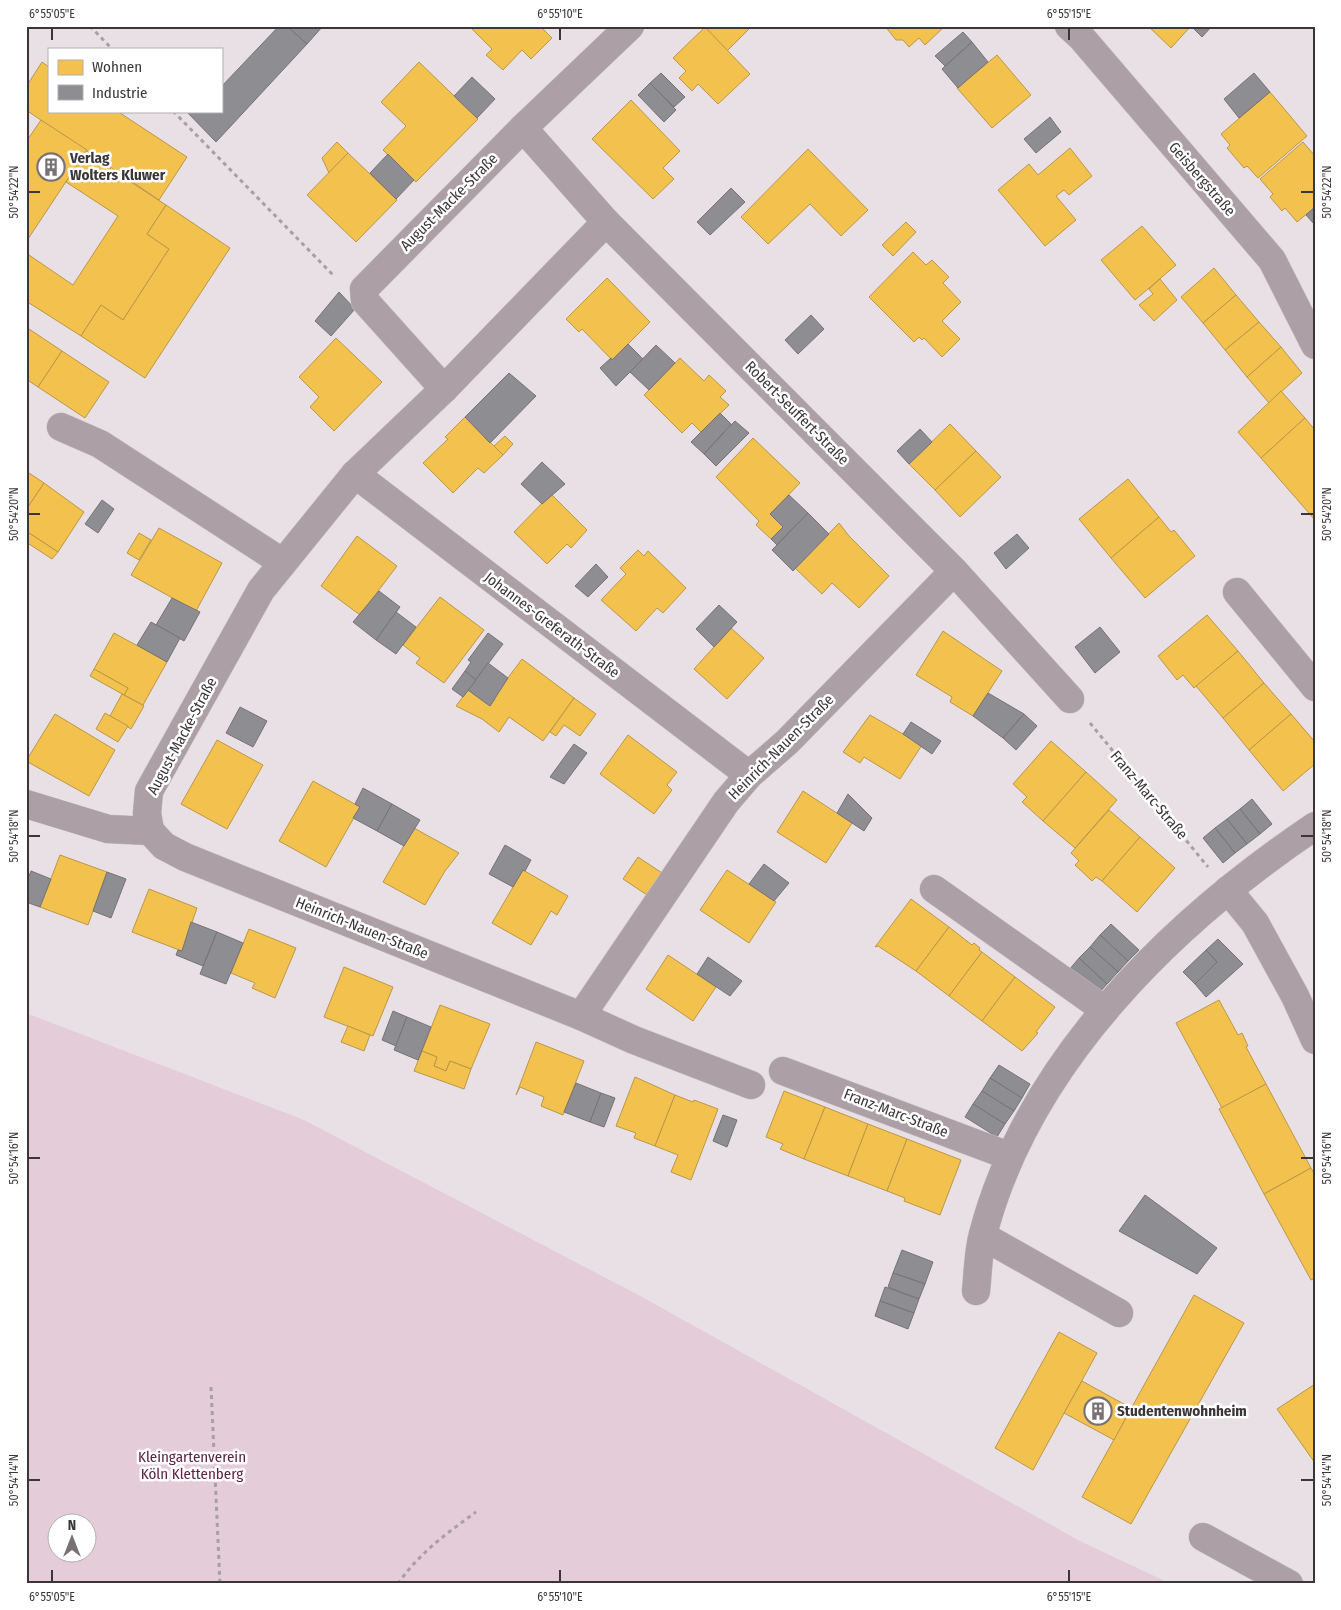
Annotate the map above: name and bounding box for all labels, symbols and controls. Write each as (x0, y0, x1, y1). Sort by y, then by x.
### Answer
text: 6°55'05"E (29, 7, 75, 21)
text: 6°55'10"E (537, 7, 583, 21)
text: 6°55'15"E (1047, 7, 1092, 21)
legend (48, 48, 222, 112)
text: Wohnen (92, 58, 142, 76)
text: Industrie (92, 84, 147, 102)
street label: Geisbergstraße (1165, 138, 1239, 220)
place label: Verlag Wolters Kluwer (69, 149, 166, 184)
street label: August-Macke-Straße (397, 150, 501, 254)
building icon: Verlag Wolters Kluwer (36, 152, 66, 182)
text: 50°54'22"N (7, 166, 21, 218)
text: 50°54'22"N (1320, 166, 1334, 218)
street label: Robert-Seuffert-Straße (741, 357, 853, 469)
text: 50°54'20"N (7, 487, 21, 541)
text: 50°54'20"N (1320, 487, 1334, 541)
street label: Johannes-Greferath-Straße (481, 568, 623, 682)
street label: August-Macke-Straße (143, 674, 221, 798)
street label: Heinrich-Nauen-Straße (725, 691, 837, 803)
street label: Franz-Marc-Straße (1107, 747, 1191, 843)
text: 50°54'18"N (7, 810, 21, 862)
text: 50°54'18"N (1320, 810, 1334, 862)
street label: Heinrich-Nauen-Straße (293, 893, 431, 963)
street label: Franz-Marc-Straße (841, 1085, 951, 1141)
text: 50°54'16"N (7, 1132, 21, 1184)
text: 50°54'16"N (1320, 1132, 1334, 1184)
building icon: Studentenwohnheim (1083, 1396, 1113, 1426)
place label: Studentenwohnheim (1117, 1402, 1247, 1420)
park label: Kleingartenverein Köln Klettenberg (138, 1448, 246, 1483)
text: 50°54'14"N (7, 1454, 21, 1506)
text: 50°54'14"N (1320, 1454, 1334, 1506)
north arrow (48, 1512, 98, 1562)
text: N (68, 1517, 76, 1534)
text: 6°55'05"E (29, 1590, 75, 1604)
text: 6°55'10"E (537, 1590, 583, 1604)
text: 6°55'15"E (1047, 1590, 1092, 1604)

